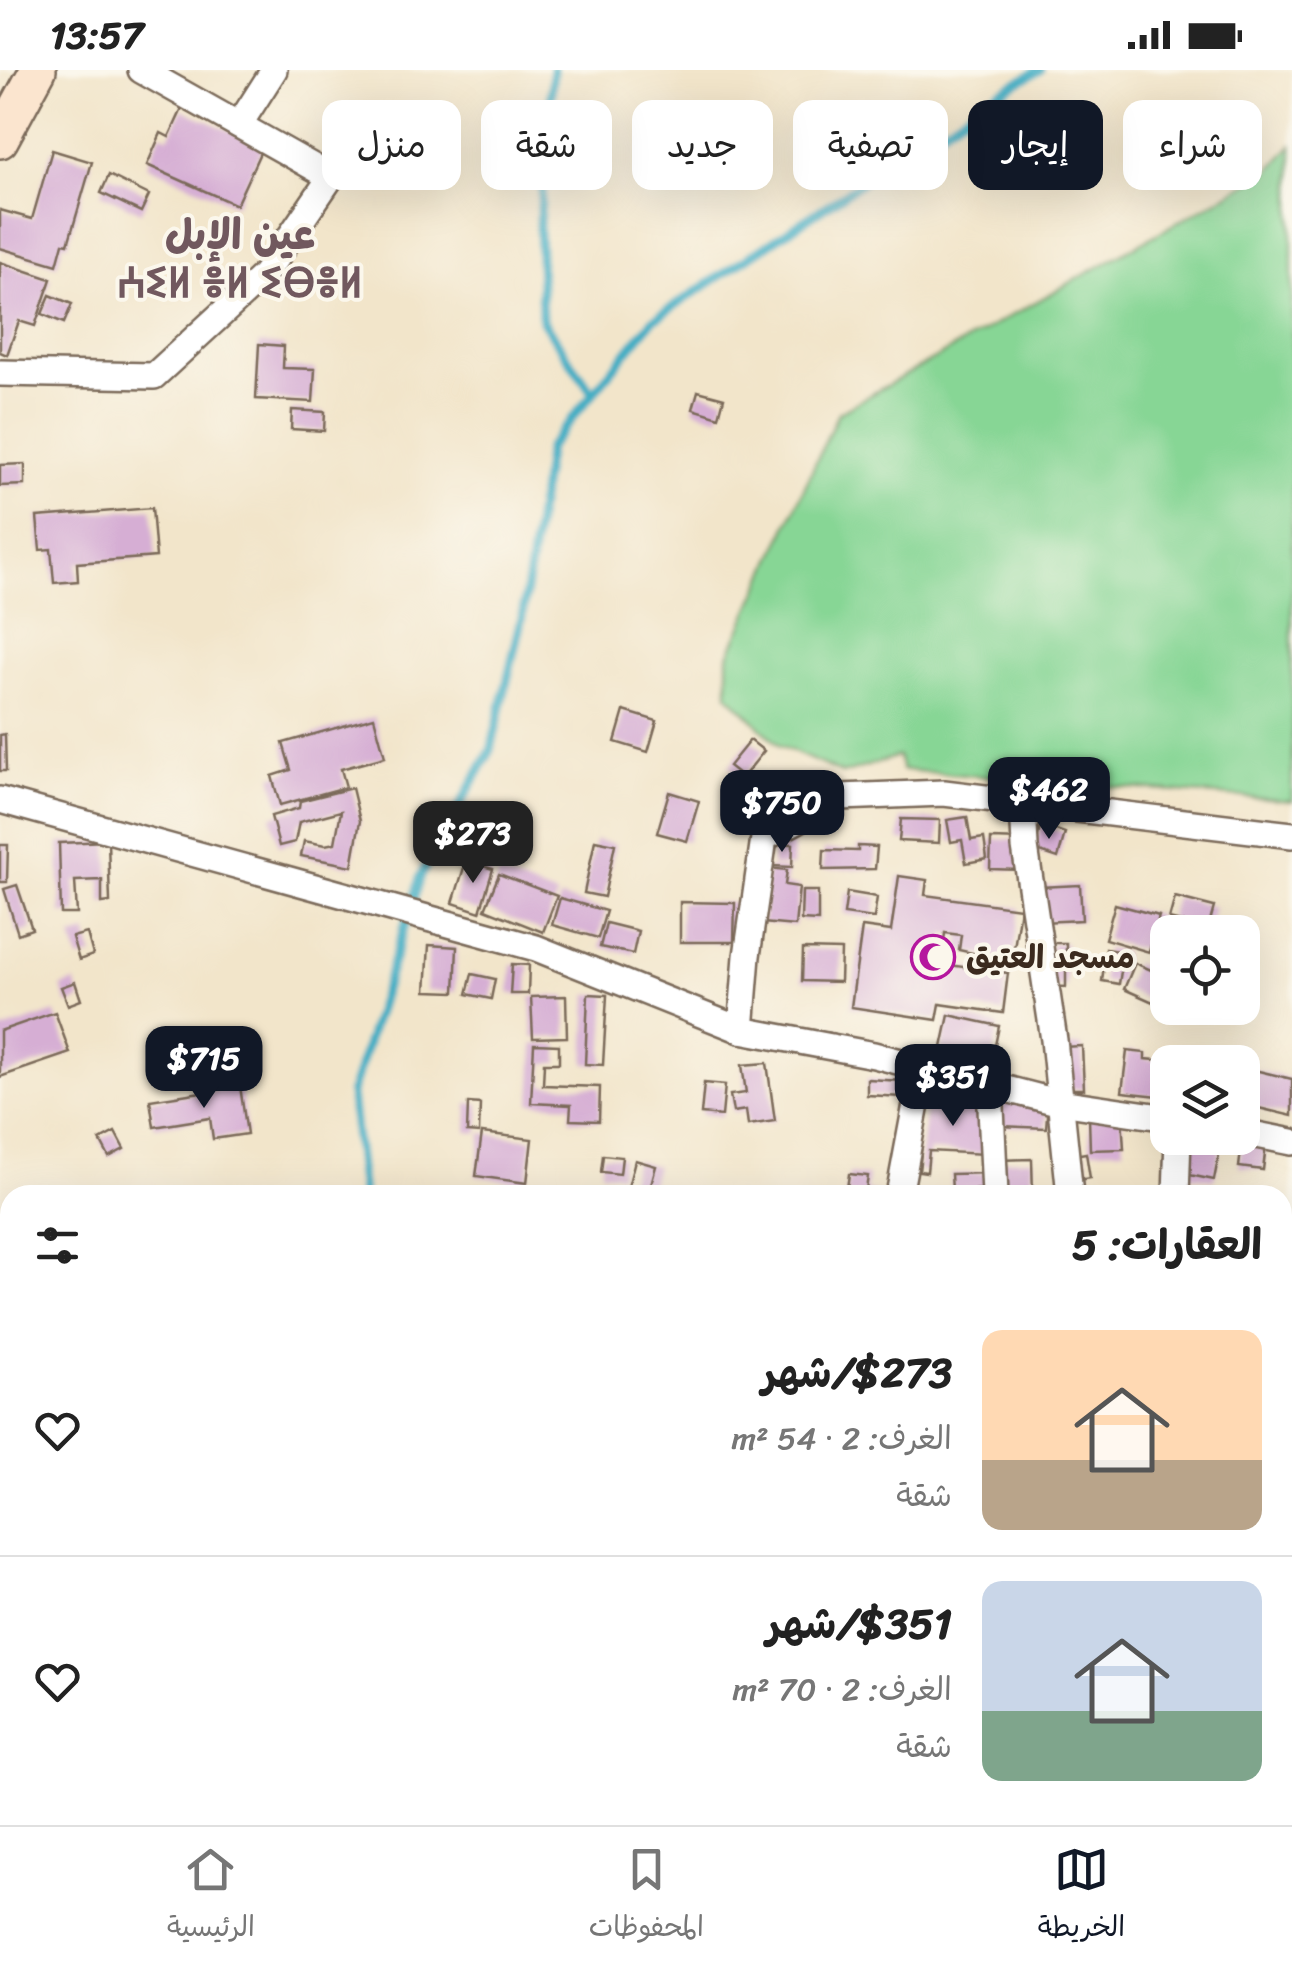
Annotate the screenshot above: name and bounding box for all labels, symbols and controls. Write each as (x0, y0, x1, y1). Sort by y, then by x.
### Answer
text: 13:57 (50, 2, 144, 69)
chip: منزل (322, 100, 461, 190)
chip: شقة (481, 100, 612, 190)
chip: جديد (632, 100, 773, 190)
chip: تصفية (793, 100, 948, 190)
chip: إيجار (968, 100, 1103, 190)
chip: شراء (1123, 100, 1262, 190)
district label: عين الإبل ⵄⵉⵍ ⴻⵍ ⵉⴱⴻⵍ (117, 198, 363, 320)
pin: $462 (990, 757, 1108, 842)
text: $462 (1010, 761, 1088, 818)
pin: $750 (723, 770, 841, 855)
text: $750 (742, 774, 822, 831)
pin: $273 (414, 801, 532, 886)
text: $273 (435, 805, 511, 862)
map controls (1150, 915, 1260, 1155)
button: locate (1150, 915, 1260, 1025)
place label: مسجد العتيق (966, 929, 1135, 986)
mosque icon: مسجد العتيق (910, 934, 956, 980)
pin: $715 (145, 1026, 263, 1111)
text: $715 (167, 1030, 241, 1087)
pin: $351 (894, 1044, 1012, 1129)
button: layers (1150, 1045, 1260, 1155)
text: $351 (917, 1048, 989, 1105)
text: العقارات: 5 (1072, 1208, 1262, 1282)
icon: filters (30, 1218, 85, 1273)
text: $273/شهر (762, 1336, 952, 1410)
icon: home (1062, 1370, 1182, 1490)
icon: heart (30, 1403, 85, 1458)
text: الغرف: 2 · 54 m² (731, 1410, 952, 1467)
text: شقة (896, 1467, 952, 1524)
text: $351/شهر (766, 1587, 952, 1661)
icon: home (1062, 1621, 1182, 1741)
icon: heart (30, 1654, 85, 1709)
text: الغرف: 2 · 70 m² (733, 1661, 952, 1718)
text: شقة (896, 1718, 952, 1775)
tab: الرئيسية (167, 1842, 255, 1951)
tab: المحفوظات (589, 1842, 704, 1951)
tab: الخريطة (1038, 1842, 1125, 1951)

